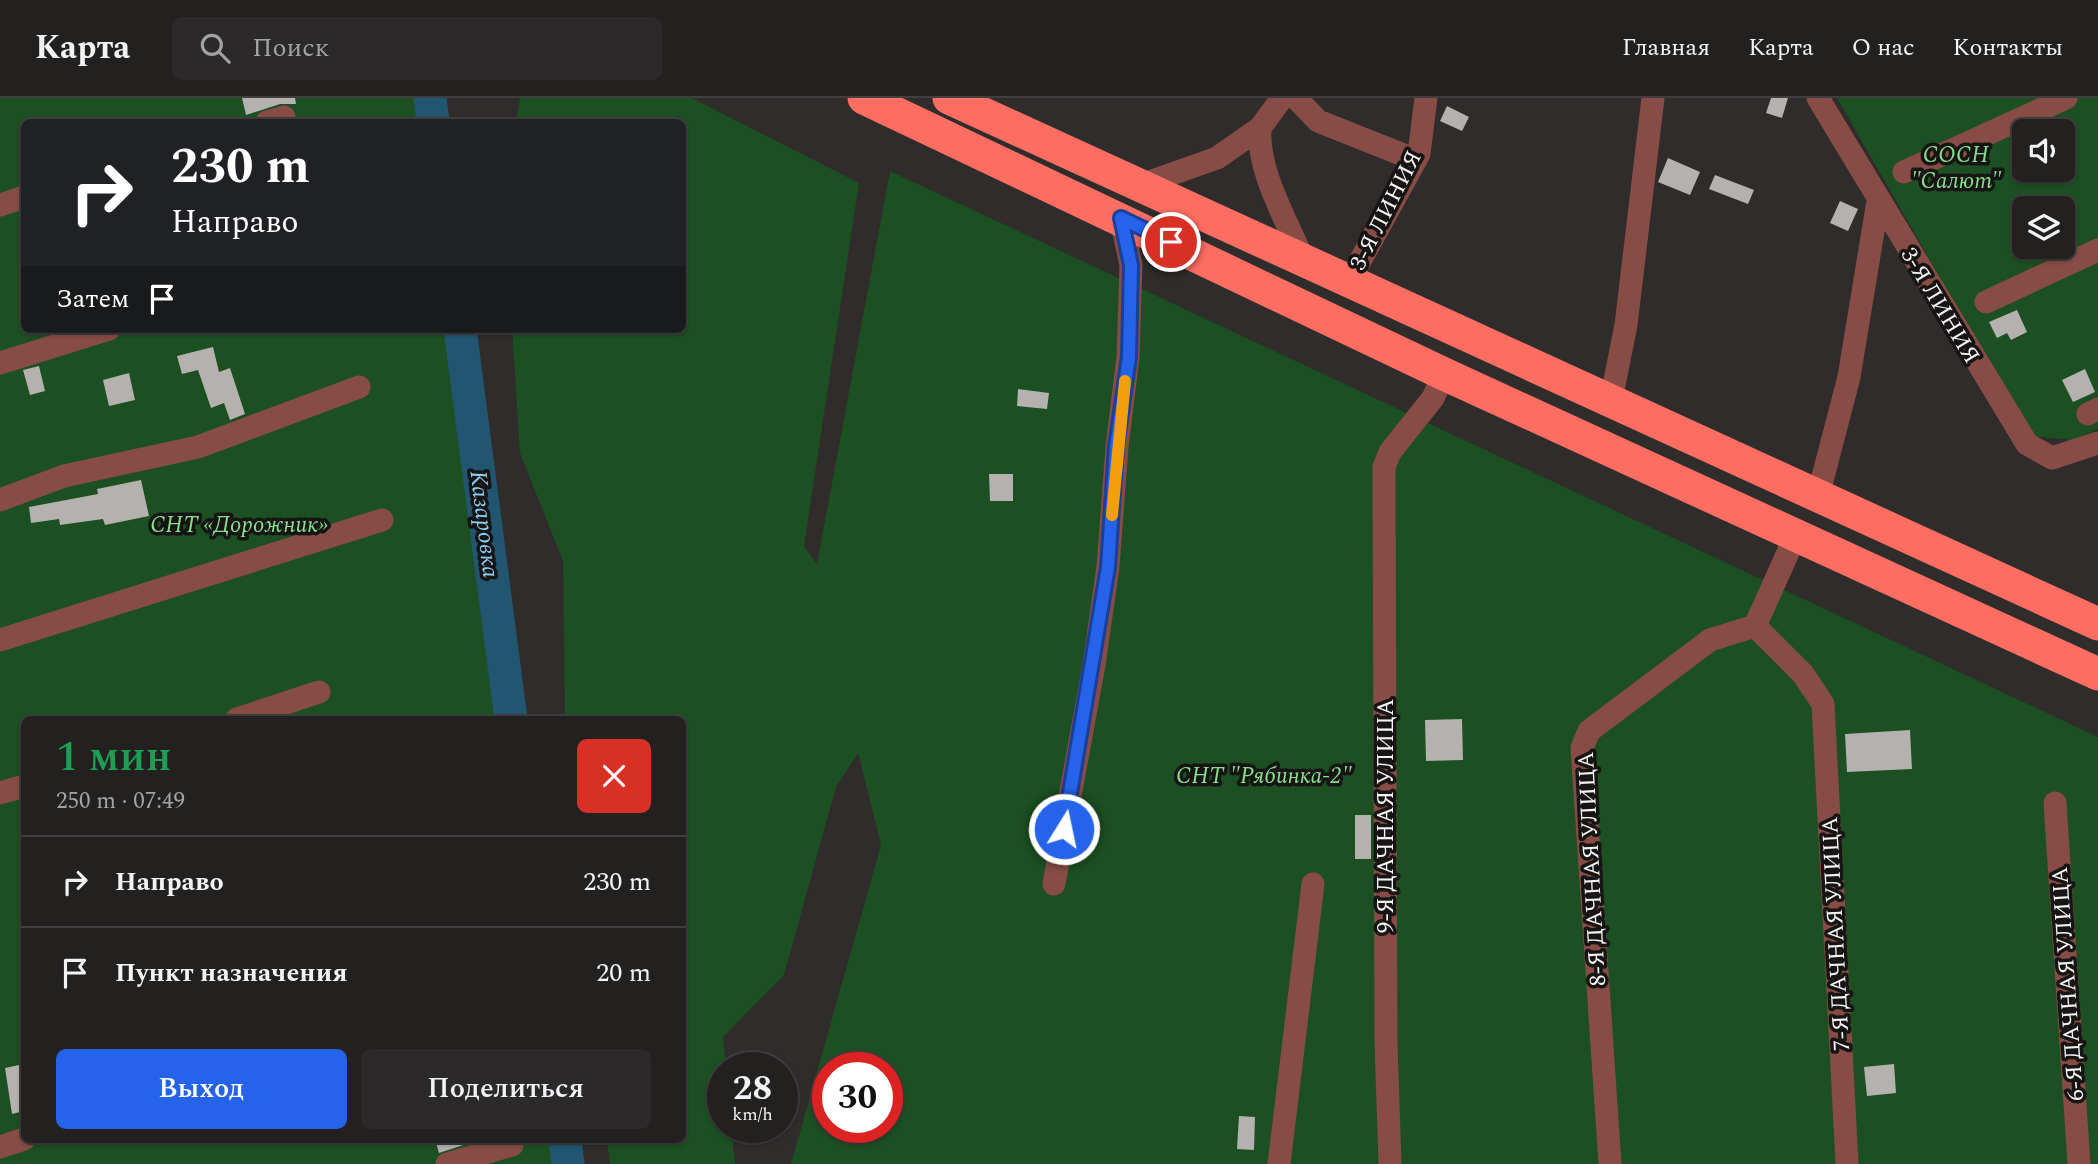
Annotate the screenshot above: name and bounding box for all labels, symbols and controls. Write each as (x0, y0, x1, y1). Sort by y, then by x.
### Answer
search box (172, 17, 662, 80)
text: Карта (35, 23, 130, 73)
text: Поиск (252, 28, 329, 68)
icon: search (196, 29, 234, 67)
text: Главная (1622, 30, 1710, 66)
text: Карта (1748, 30, 1814, 66)
text: О нас (1852, 30, 1915, 66)
text: Контакты (1953, 30, 2063, 66)
map controls (2012, 119, 2075, 259)
button: sound (2012, 119, 2075, 182)
text: 230 m (171, 130, 310, 205)
park label: СОСН "Салют" (1911, 138, 2002, 199)
street label: 3-Я ЛИНИЯ (1341, 145, 1432, 277)
icon: right (56, 147, 147, 238)
button: layers (2012, 196, 2075, 259)
text: Направо (171, 198, 298, 247)
pin (1141, 212, 1201, 272)
icon: arrive (1152, 223, 1190, 261)
street label: 3-Я ЛИНИЯ (1891, 241, 1988, 371)
text: Затем (56, 279, 129, 319)
icon: arrive (143, 280, 181, 318)
water label: Казаровка (460, 468, 508, 580)
park label: СНТ «Дорожник» (150, 508, 328, 543)
street label: 9-Я ДАЧНАЯ УЛИЦА (1369, 699, 1404, 933)
text: 1 мин (56, 726, 171, 789)
button: close (577, 739, 651, 813)
street label: 8-Я ДАЧНАЯ УЛИЦА (1569, 751, 1616, 987)
park label: СНТ "Рябинка-2" (1176, 759, 1353, 794)
text: 250 m · 07:49 (56, 784, 185, 819)
position arrow (1027, 792, 1101, 866)
street label: 7-Я ДАЧНАЯ УЛИЦА (1813, 816, 1860, 1052)
text: Направо (115, 862, 224, 902)
text: 230 m (583, 862, 651, 902)
icon: right (56, 863, 94, 901)
street label: 6-Я ДАЧНАЯ УЛИЦА (2043, 866, 2094, 1102)
text: Пункт назначения (115, 953, 348, 993)
text: 20 m (596, 953, 651, 993)
icon: arrive (56, 954, 94, 992)
button: Выход (56, 1049, 347, 1129)
button: Поделиться (361, 1049, 651, 1129)
speed limit sign: 30 (812, 1052, 903, 1143)
text: 28 (733, 1062, 772, 1115)
text: km/h (732, 1101, 773, 1128)

